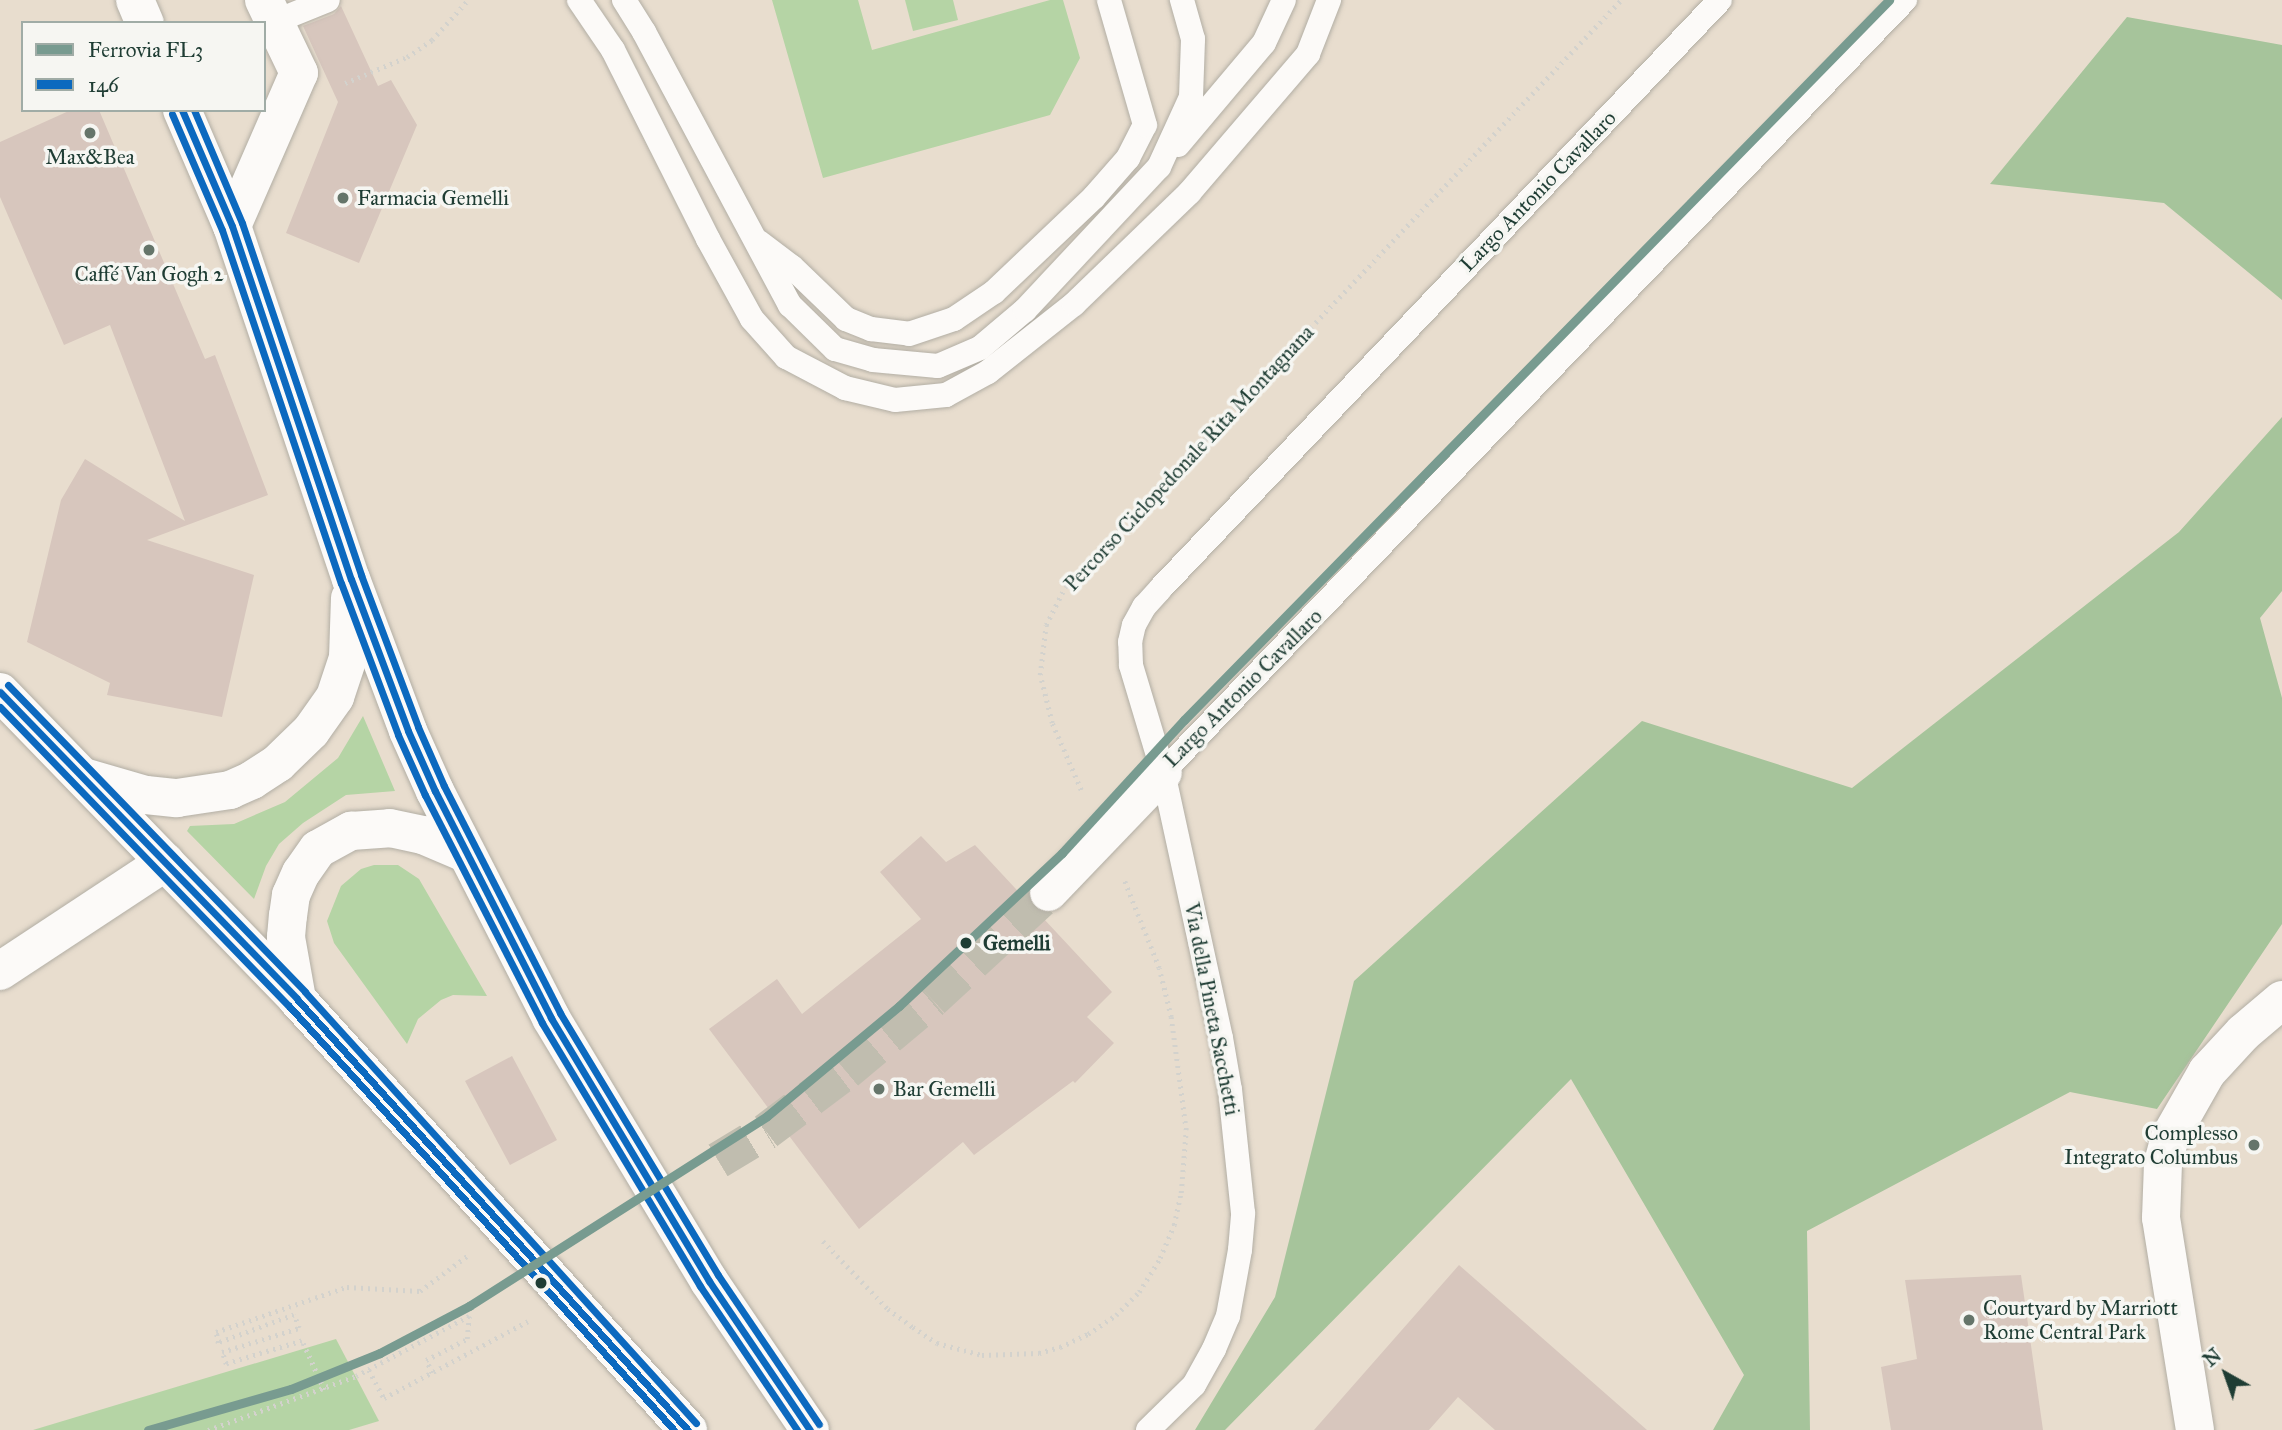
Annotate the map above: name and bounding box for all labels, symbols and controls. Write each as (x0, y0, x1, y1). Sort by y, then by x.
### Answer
legend (21, 21, 266, 112)
text: Ferrovia FL3 (88, 37, 203, 63)
text: 146 (88, 72, 119, 98)
street label: Largo Antonio Cavallaro (1455, 105, 1621, 277)
marker: Max&Bea (82, 125, 98, 141)
place label: Max&Bea (45, 144, 135, 170)
place label: Farmacia Gemelli (357, 185, 509, 211)
marker: Farmacia Gemelli (335, 190, 351, 206)
marker: Caffé Van Gogh 2 (141, 242, 157, 258)
place label: Caffé Van Gogh 2 (74, 261, 224, 287)
street label: Percorso Ciclopedonale Rita Montagnana (1059, 320, 1319, 596)
street label: Largo Antonio Cavallaro (1158, 603, 1328, 773)
street label: Via della Pineta Sacchetti (1179, 900, 1245, 1118)
place label: Gemelli (983, 930, 1051, 956)
marker: Gemelli (955, 932, 977, 954)
place label: Bar Gemelli (893, 1076, 996, 1102)
marker: Bar Gemelli (871, 1081, 887, 1097)
place label: Complesso Integrato Columbus (2064, 1120, 2238, 1170)
marker: Complesso Integrato Columbus (2244, 1135, 2264, 1155)
unlabelled marker (534, 1276, 548, 1290)
place label: Courtyard by Marriott Rome Central Park (1983, 1295, 2178, 1345)
marker: Courtyard by Marriott Rome Central Park (1961, 1312, 1977, 1328)
north arrow (2191, 1339, 2261, 1409)
text: N (2199, 1344, 2226, 1372)

